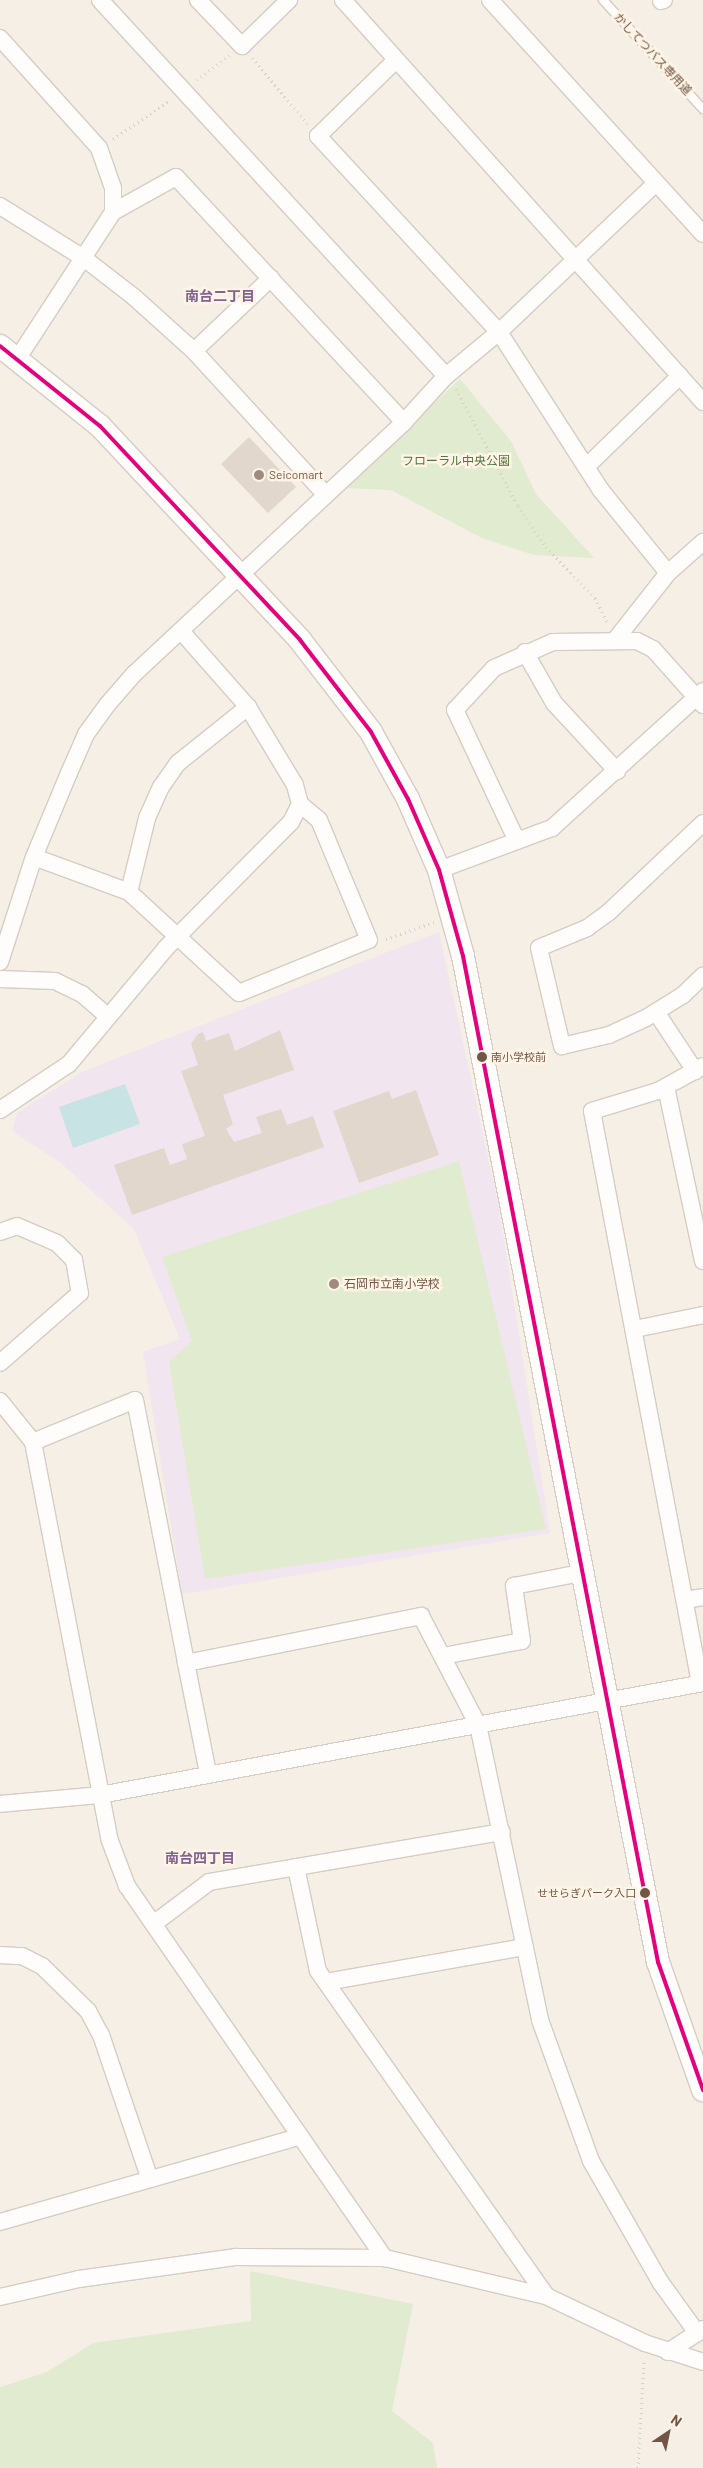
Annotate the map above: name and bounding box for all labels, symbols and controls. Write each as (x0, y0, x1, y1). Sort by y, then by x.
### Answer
street label: かしてつバス専用道 (611, 10, 695, 98)
district label: 南台二丁目 (185, 288, 255, 304)
park label: フローラル中央公園 (402, 454, 510, 468)
place label: Seicomart (269, 468, 323, 482)
marker: Seicomart (253, 469, 265, 481)
place label: 南小学校前 (491, 1050, 546, 1064)
marker: 南小学校前 (477, 1052, 487, 1062)
place label: 石岡市立南小学校 (344, 1277, 440, 1291)
marker: 石岡市立南小学校 (328, 1278, 340, 1290)
district label: 南台四丁目 (165, 1850, 235, 1866)
place label: せせらぎパーク入口 (537, 1886, 636, 1900)
marker: せせらぎパーク入口 (640, 1888, 650, 1898)
north arrow (643, 2408, 693, 2458)
text: N (668, 2410, 685, 2430)

